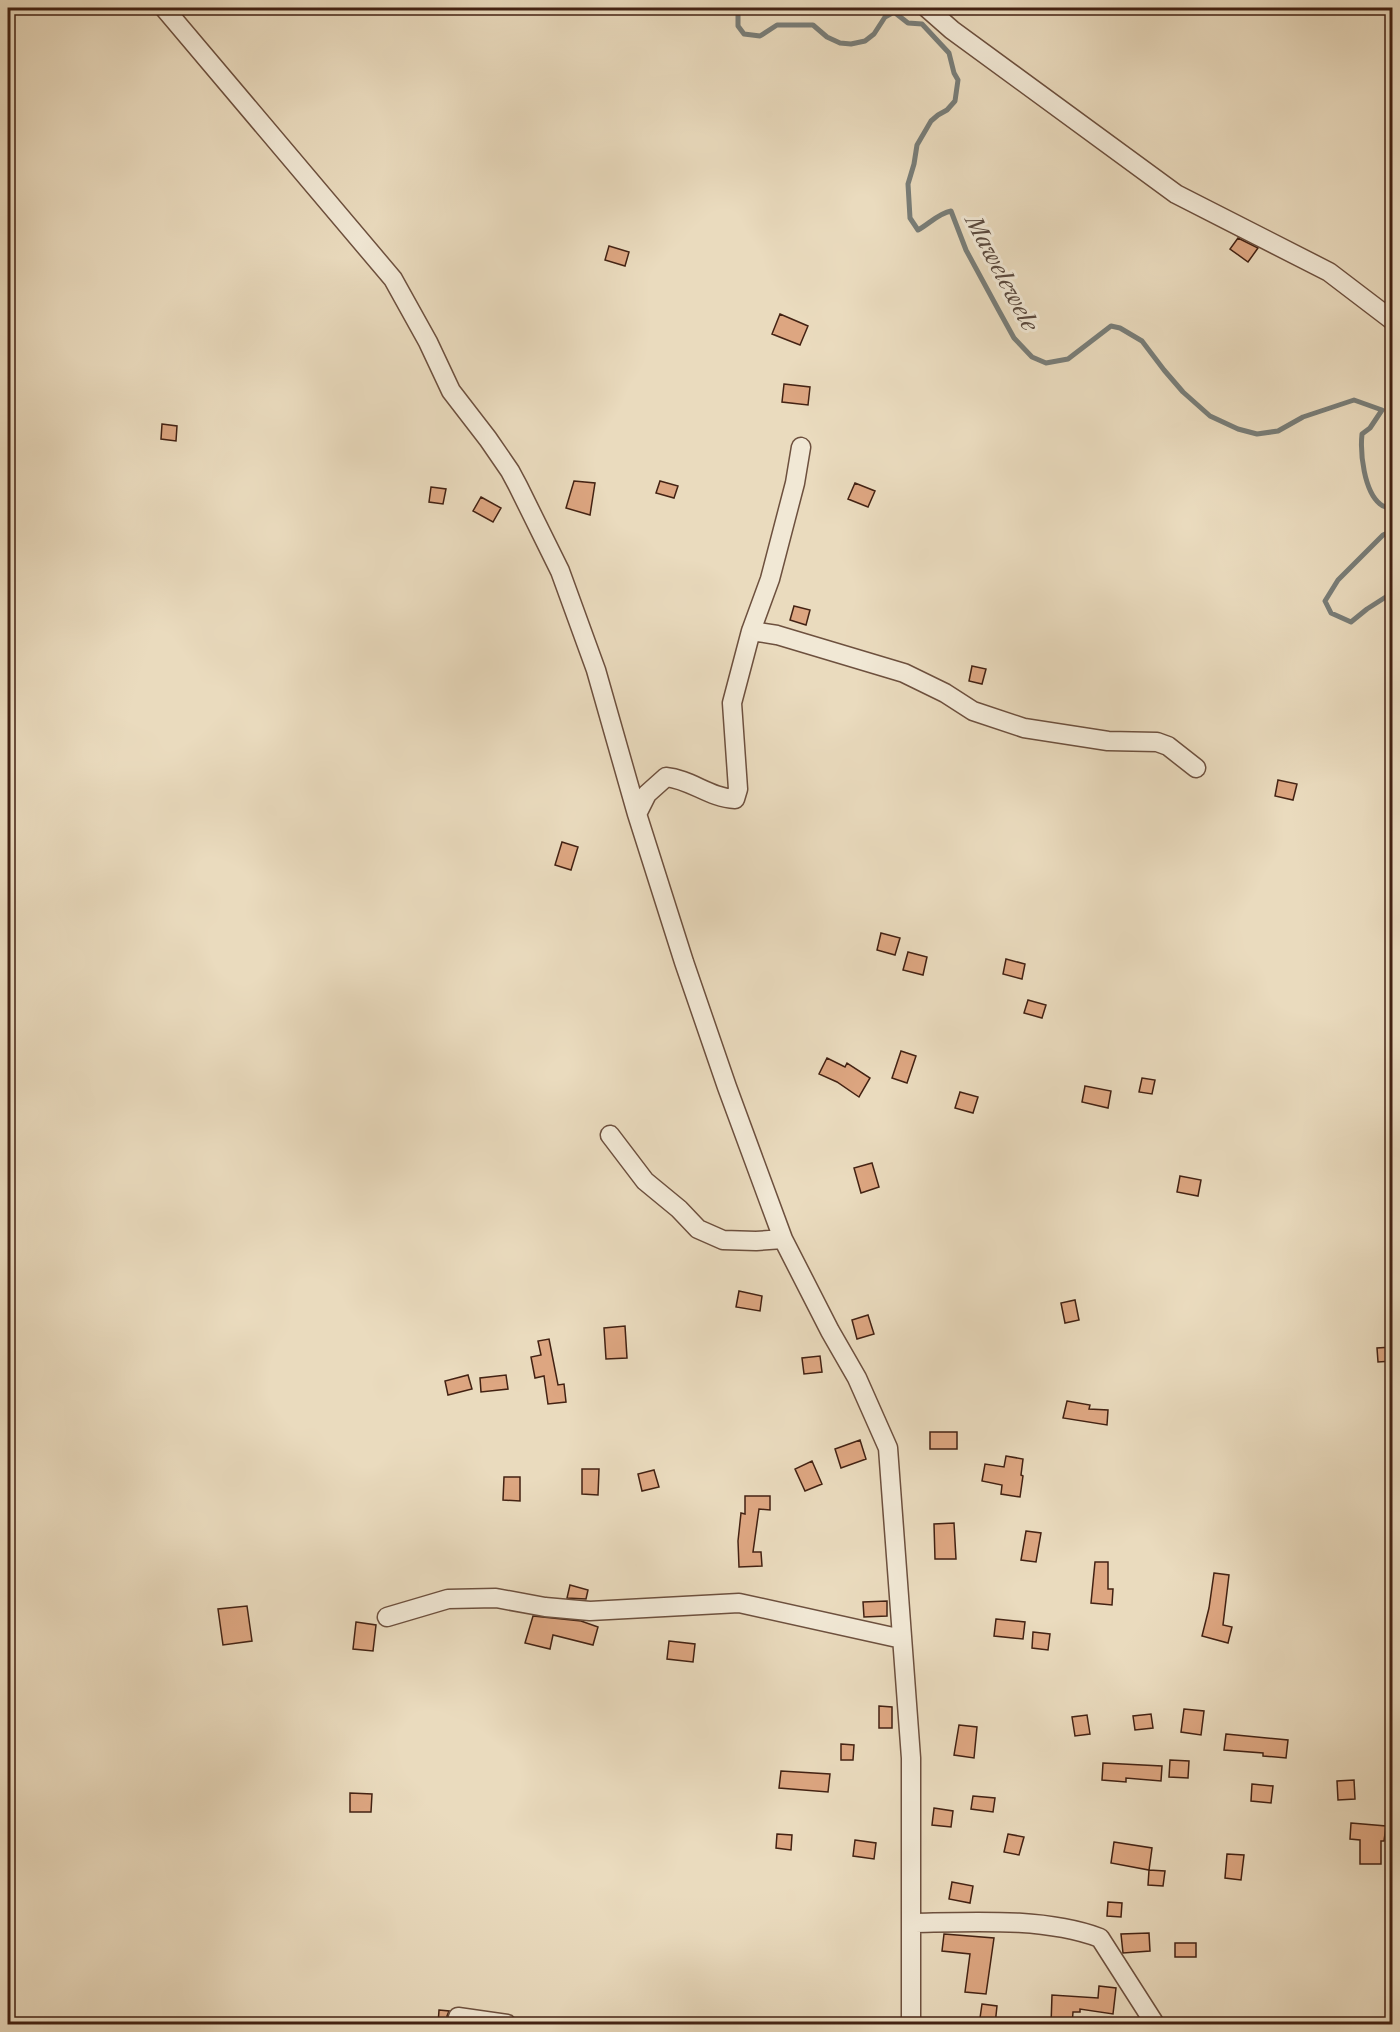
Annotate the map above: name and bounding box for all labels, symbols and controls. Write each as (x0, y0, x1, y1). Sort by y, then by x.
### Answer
water label: Mawelewele (958, 208, 1044, 337)

